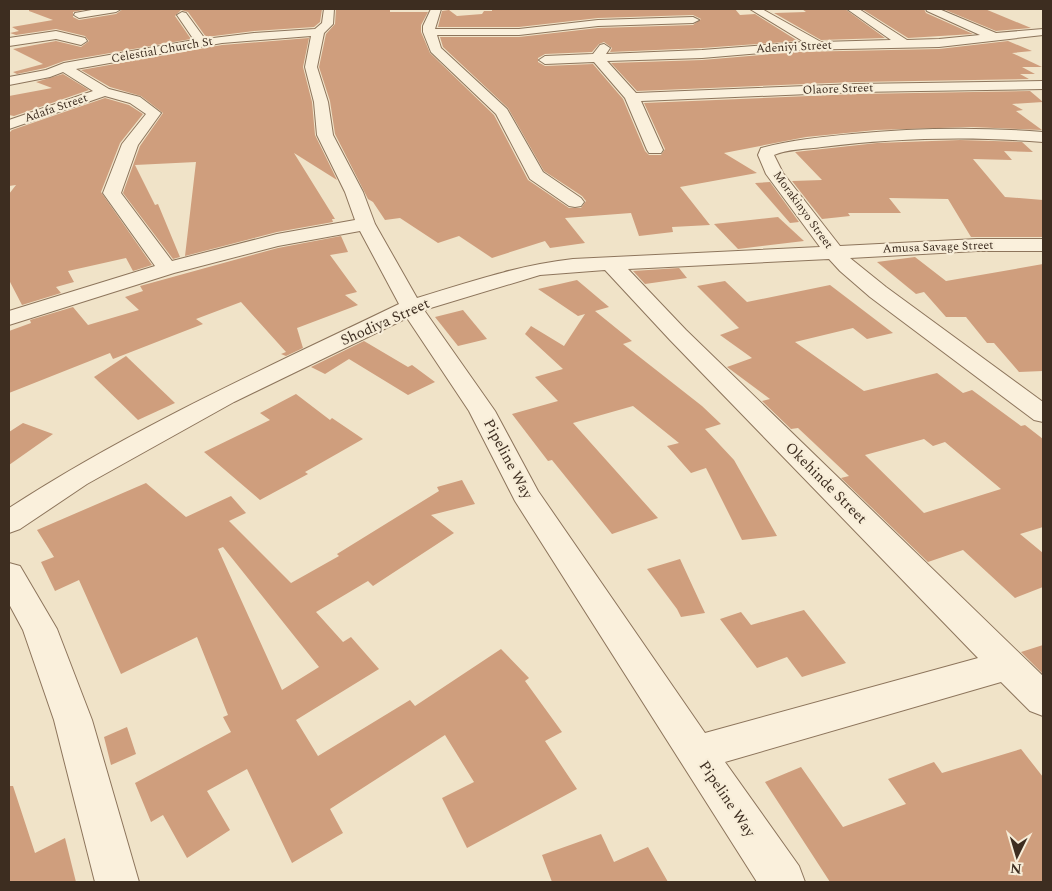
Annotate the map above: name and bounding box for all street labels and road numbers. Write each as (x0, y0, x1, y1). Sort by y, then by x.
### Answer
street label: Celestial Church St (110, 32, 214, 68)
street label: Adeniyi Street (756, 36, 832, 58)
street label: Olaore Street (802, 78, 874, 100)
street label: Adafa Street (22, 88, 90, 128)
street label: Morakinyo Street (768, 167, 838, 253)
street label: Amusa Savage Street (882, 236, 994, 258)
street label: Shodiya Street (337, 292, 433, 352)
street label: Pipeline Way (477, 415, 539, 504)
street label: Okehinde Street (780, 437, 872, 529)
street label: Pipeline Way (693, 756, 762, 842)

